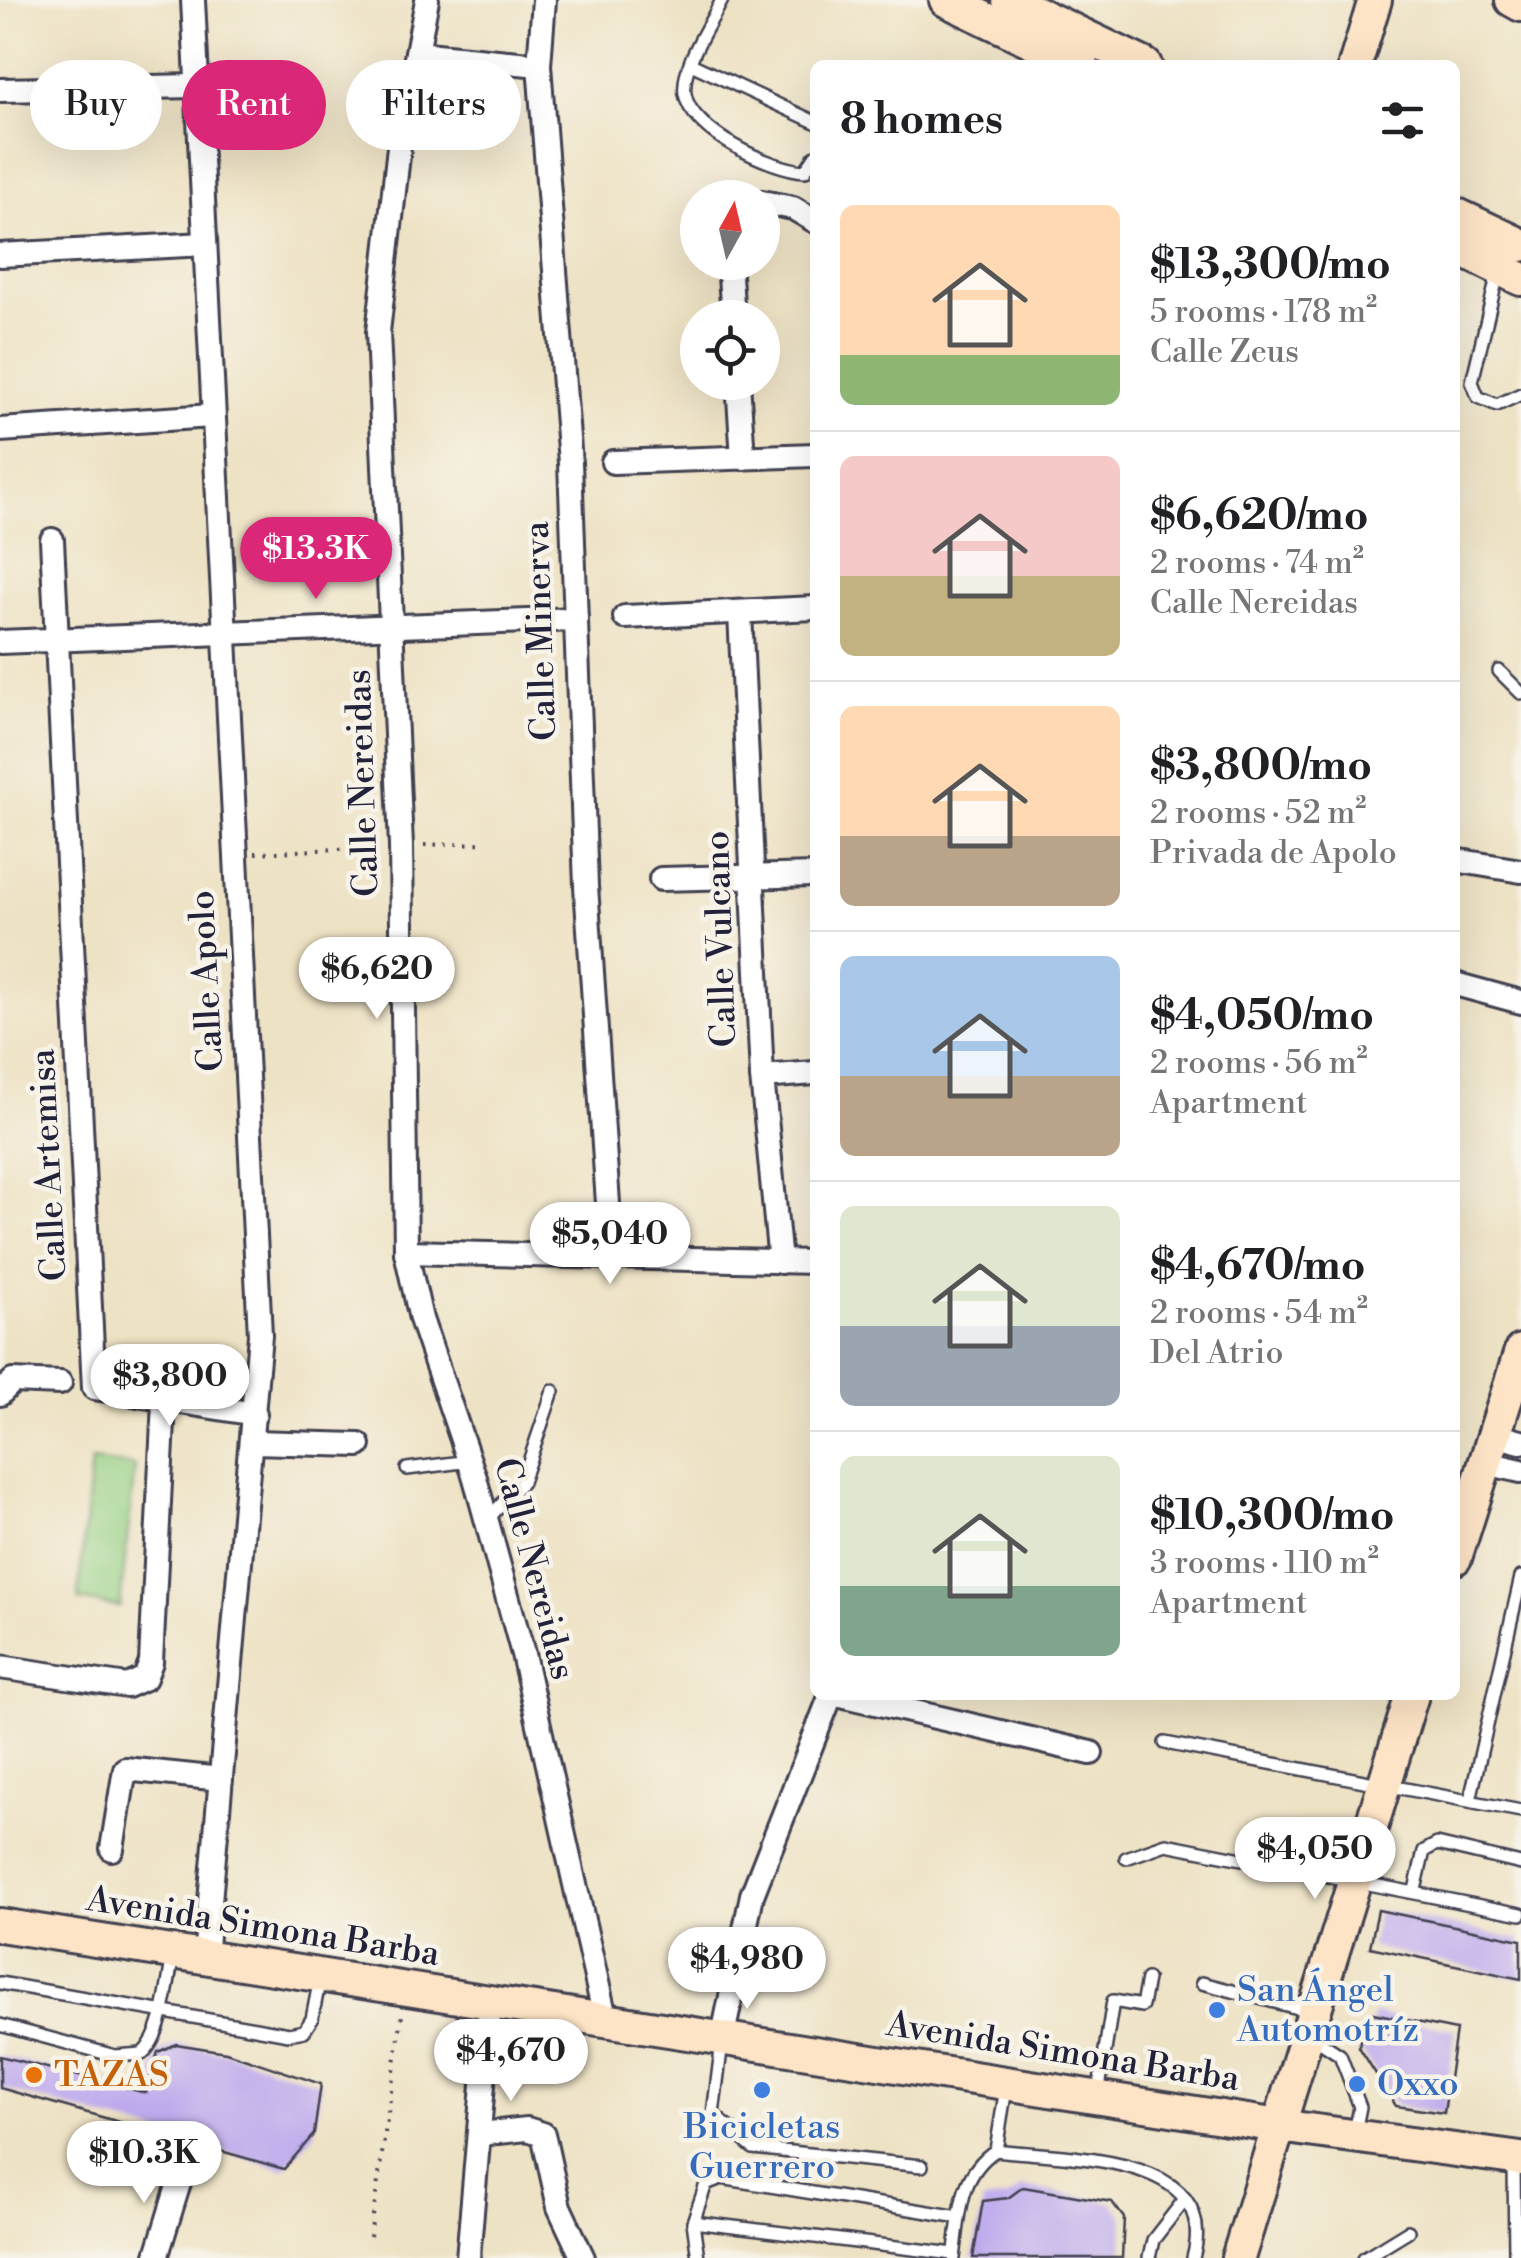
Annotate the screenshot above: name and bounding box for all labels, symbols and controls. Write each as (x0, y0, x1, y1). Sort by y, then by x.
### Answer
chip: Buy (30, 60, 162, 150)
chip: Rent (182, 60, 326, 150)
chip: Filters (346, 60, 521, 150)
icon: filters (1375, 93, 1430, 148)
text: 8 homes (840, 94, 1003, 147)
north arrow (680, 180, 780, 280)
map controls (680, 180, 780, 400)
text: $13,300/mo (1150, 239, 1391, 292)
icon: home (920, 245, 1040, 365)
text: 5 rooms · 178 m² (1150, 292, 1377, 332)
button: locate (680, 300, 780, 400)
text: Calle Zeus (1150, 332, 1299, 372)
text: $6,620/mo (1150, 490, 1369, 543)
icon: home (920, 496, 1040, 616)
pin: $13.3K (235, 517, 397, 602)
street label: Calle Minerva (516, 520, 566, 742)
text: $13.3K (262, 529, 370, 569)
text: 2 rooms · 74 m² (1150, 543, 1364, 583)
text: Calle Nereidas (1150, 583, 1358, 623)
street label: Calle Nereidas (338, 668, 388, 898)
text: $3,800/mo (1150, 740, 1372, 793)
icon: home (920, 746, 1040, 866)
text: 2 rooms · 52 m² (1150, 793, 1366, 833)
street label: Calle Vulcano (696, 830, 746, 1048)
text: Privada de Apolo (1150, 833, 1397, 873)
street label: Calle Apolo (181, 889, 233, 1073)
pin: $6,620 (296, 937, 458, 1022)
text: $6,620 (321, 949, 433, 989)
text: $4,050/mo (1150, 990, 1374, 1043)
icon: home (920, 996, 1040, 1116)
text: 2 rooms · 56 m² (1150, 1043, 1368, 1083)
street label: Calle Artemisa (21, 1047, 77, 1282)
text: Apartment (1150, 1083, 1307, 1123)
pin: $5,040 (529, 1202, 691, 1287)
text: $5,040 (552, 1214, 668, 1254)
text: $4,670/mo (1150, 1240, 1365, 1293)
icon: home (920, 1246, 1040, 1366)
text: 2 rooms · 54 m² (1150, 1293, 1368, 1333)
text: Del Atrio (1150, 1333, 1283, 1373)
pin: $3,800 (89, 1344, 251, 1429)
text: $3,800 (112, 1356, 228, 1396)
street label: Calle Nereidas (484, 1453, 584, 1685)
text: $10,300/mo (1150, 1490, 1395, 1543)
icon: home (920, 1496, 1040, 1616)
text: 3 rooms · 110 m² (1150, 1543, 1379, 1583)
text: Apartment (1150, 1583, 1307, 1623)
pin: $4,050 (1234, 1817, 1396, 1902)
text: $4,050 (1257, 1829, 1373, 1869)
street label: Avenida Simona Barba (83, 1878, 443, 1976)
pin: $4,980 (666, 1927, 828, 2012)
text: $4,980 (690, 1939, 804, 1979)
place label: San Ángel Automotríz (1236, 1967, 1419, 2052)
marker: San Ángel Automotríz (1206, 1999, 1228, 2021)
street label: Avenida Simona Barba (883, 2003, 1243, 2101)
pin: $4,670 (430, 2019, 592, 2104)
text: $4,670 (456, 2031, 566, 2071)
place label: TAZAS (54, 2054, 169, 2097)
place label: Oxxo (1377, 2063, 1459, 2106)
marker: TAZAS (23, 2064, 45, 2086)
marker: Oxxo (1346, 2073, 1368, 2095)
marker: Bicicletas Guerrero (751, 2079, 773, 2101)
place label: Bicicletas Guerrero (683, 2106, 840, 2189)
pin: $10.3K (63, 2121, 225, 2206)
text: $10.3K (89, 2133, 199, 2173)

